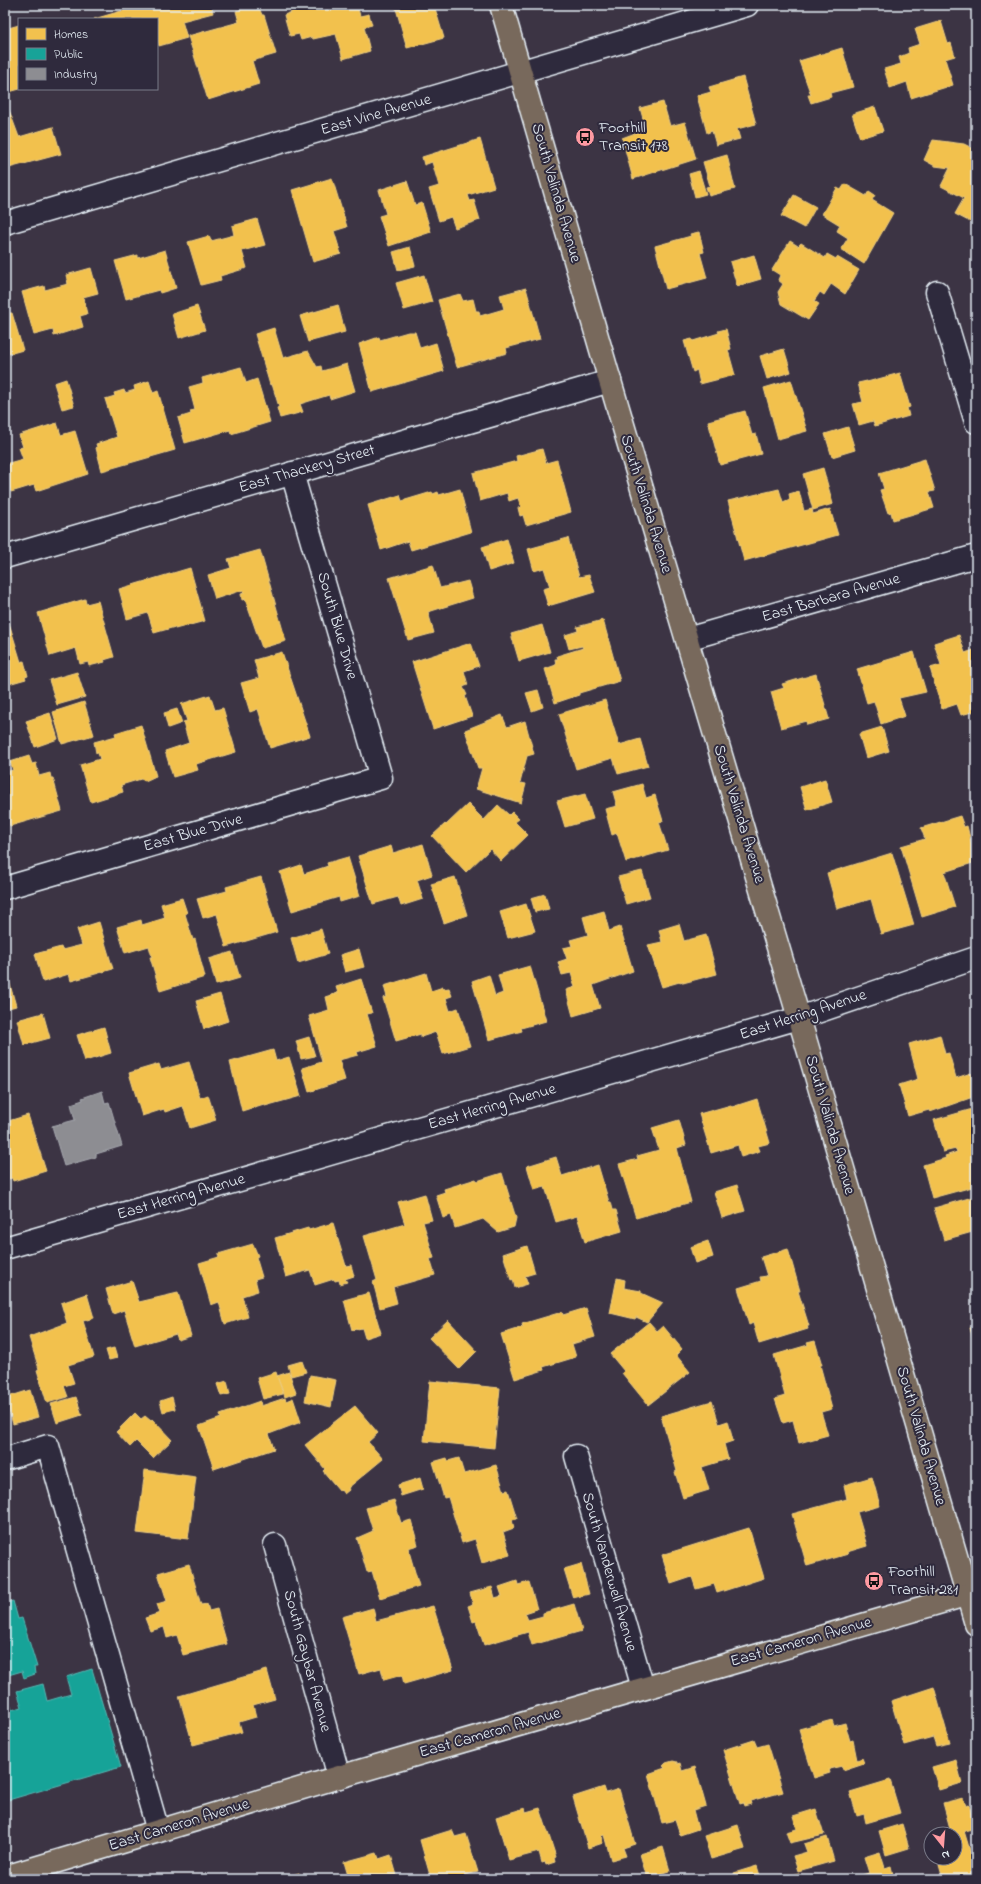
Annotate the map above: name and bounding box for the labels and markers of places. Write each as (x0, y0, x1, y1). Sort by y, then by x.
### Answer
place label: Foothill Transit 178 (598, 116, 668, 158)
bus stop icon: Foothill Transit 178 (574, 126, 596, 148)
place label: Foothill Transit 281 (887, 1560, 958, 1602)
bus stop icon: Foothill Transit 281 (863, 1570, 885, 1592)

